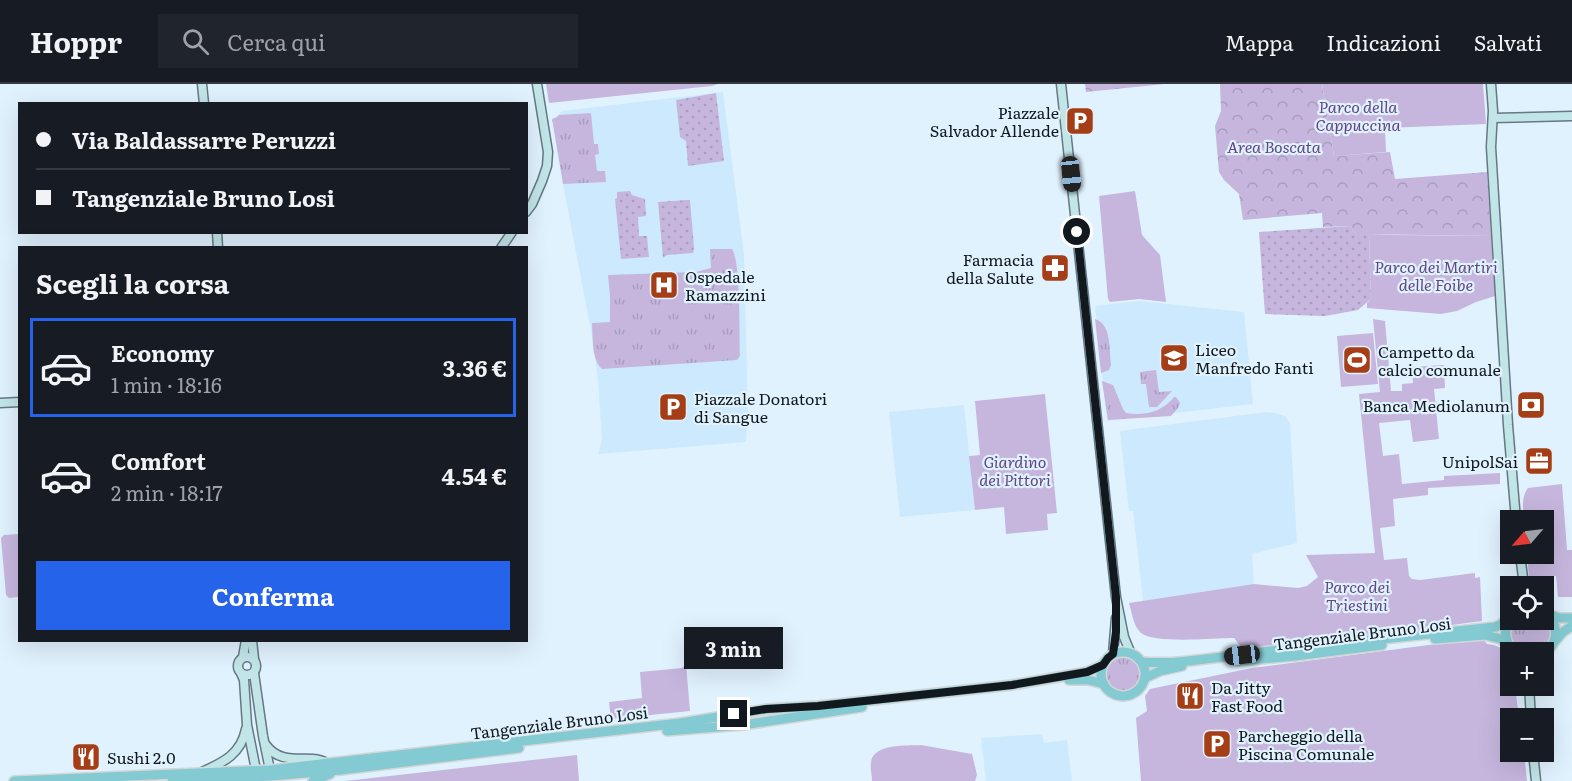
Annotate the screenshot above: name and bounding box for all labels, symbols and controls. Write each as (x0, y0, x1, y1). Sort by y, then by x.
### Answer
search box (158, 14, 578, 68)
text: Hoppr (30, 20, 122, 62)
icon: search (179, 25, 212, 58)
text: Cerca qui (227, 25, 325, 58)
text: Mappa (1225, 26, 1294, 57)
text: Indicazioni (1327, 26, 1441, 57)
text: Salvati (1474, 26, 1542, 57)
park label: Parco della Cappuccina (1315, 94, 1401, 136)
place label: Piazzale Salvador Allende (930, 100, 1059, 142)
parking icon: Piazzale Salvador Allende (1064, 105, 1096, 137)
text: Via Baldassarre Peruzzi (72, 123, 336, 156)
park label: Area Boscata (1227, 134, 1322, 158)
car (1060, 155, 1082, 193)
text: Tangenziale Bruno Losi (72, 181, 335, 214)
route start (1063, 218, 1090, 245)
place label: Farmacia della Salute (946, 247, 1034, 289)
pharmacy icon: Farmacia della Salute (1039, 252, 1071, 284)
park label: Parco dei Martiri delle Foibe (1374, 254, 1498, 296)
text: Scegli la corsa (36, 262, 229, 302)
place label: Ospedale Ramazzini (685, 264, 766, 306)
hospital icon: Ospedale Ramazzini (648, 269, 680, 301)
text: Economy (111, 336, 214, 369)
place label: Liceo Manfredo Fanti (1195, 337, 1313, 379)
place label: Campetto da calcio comunale (1378, 339, 1501, 381)
icon: car (39, 341, 93, 395)
school or university icon: Liceo Manfredo Fanti (1158, 342, 1190, 374)
sports icon: Campetto da calcio comunale (1341, 344, 1373, 376)
text: 3.36 € (443, 351, 507, 384)
text: 1 min · 18:16 (111, 369, 222, 399)
place label: Piazzale Donatori di Sangue (694, 386, 827, 428)
bank icon: Banca Mediolanum (1515, 389, 1547, 421)
parking icon: Piazzale Donatori di Sangue (657, 391, 689, 423)
place label: Banca Mediolanum (1363, 393, 1510, 417)
text: Comfort (111, 444, 206, 477)
office icon: UnipolSai (1523, 445, 1555, 477)
icon: car (39, 449, 93, 503)
park label: Giardino dei Pittori (979, 449, 1051, 491)
place label: UnipolSai (1442, 449, 1518, 473)
text: 4.54 € (442, 459, 507, 492)
text: 2 min · 18:17 (111, 477, 223, 507)
north arrow (1500, 510, 1554, 564)
map controls (1500, 510, 1554, 762)
button: Conferma (36, 561, 510, 630)
park label: Parco dei Triestini (1324, 574, 1390, 616)
button: locate (1500, 576, 1554, 630)
street label: Tangenziale Bruno Losi (1272, 610, 1452, 656)
callout: 3 min (684, 627, 783, 669)
text: 3 min (705, 633, 762, 663)
button: + (1500, 642, 1554, 696)
car (1223, 644, 1261, 666)
place label: Da Jitty Fast Food (1211, 675, 1283, 717)
restaurant icon: Da Jitty Fast Food (1174, 680, 1206, 712)
street label: Tangenziale Bruno Losi (469, 699, 649, 745)
route end (720, 700, 747, 727)
button: − (1500, 708, 1554, 762)
place label: Parcheggio della Piscina Comunale (1238, 723, 1374, 765)
parking icon: Parcheggio della Piscina Comunale (1201, 728, 1233, 760)
restaurant icon: Sushi 2.0 (70, 741, 102, 773)
place label: Sushi 2.0 (107, 745, 176, 769)

